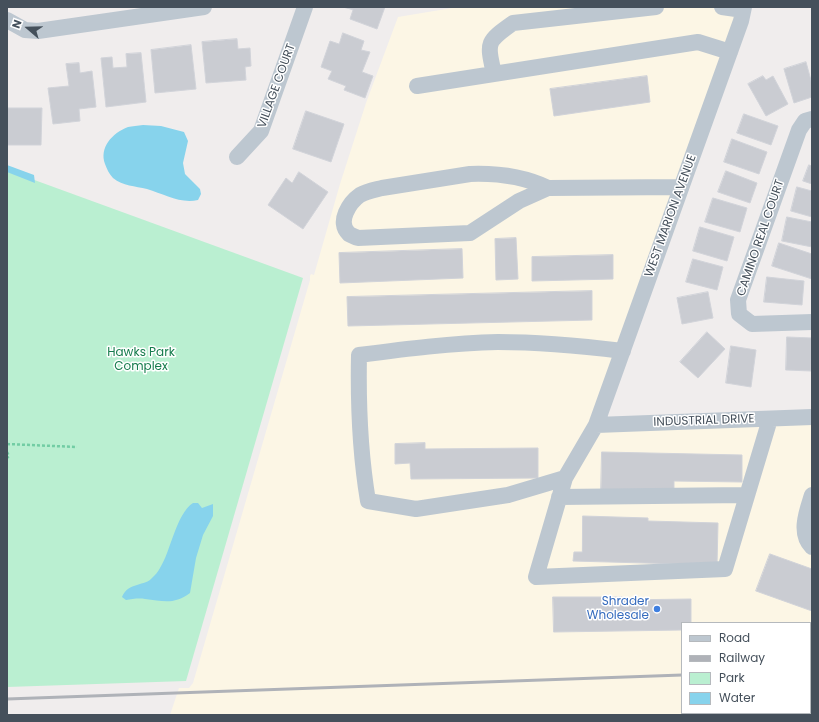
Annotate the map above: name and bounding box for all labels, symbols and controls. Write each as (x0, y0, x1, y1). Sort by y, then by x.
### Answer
north arrow (8, 8, 48, 48)
text: N (8, 17, 26, 31)
street label: VILLAGE COURT (255, 42, 299, 130)
street label: WEST MARION AVENUE (642, 153, 700, 279)
street label: CAMINO REAL COURT (734, 178, 788, 298)
park label: Hawks Park Complex (107, 346, 175, 374)
street label: INDUSTRIAL DRIVE (653, 412, 755, 430)
place label: Shrader Wholesale (587, 595, 649, 623)
marker: Shrader Wholesale (652, 604, 662, 614)
legend (681, 622, 811, 714)
text: Road (719, 629, 750, 646)
text: Railway (719, 649, 765, 666)
text: Park (719, 669, 745, 686)
text: Water (719, 689, 755, 706)

